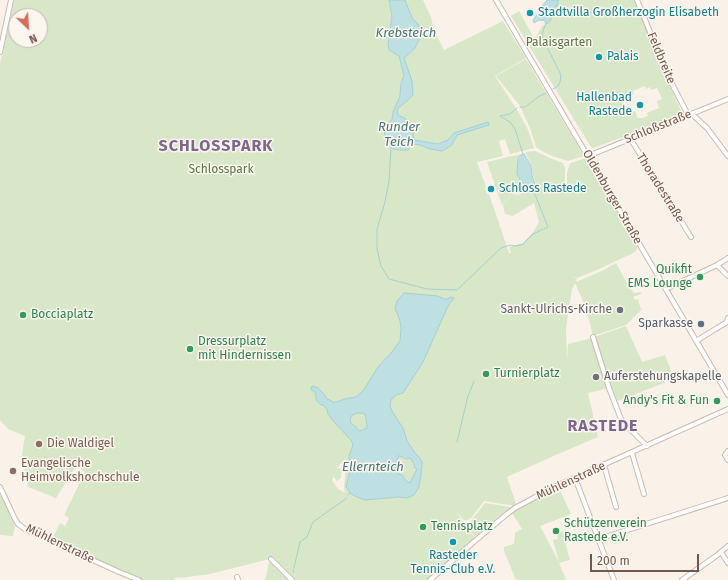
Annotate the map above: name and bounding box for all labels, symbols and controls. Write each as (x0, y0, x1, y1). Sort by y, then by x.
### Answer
place label: Stadtvilla Großherzogin Elisabeth (538, 6, 719, 20)
north arrow (8, 8, 48, 48)
marker: Stadtvilla Großherzogin Elisabeth (525, 8, 535, 18)
water label: Krebsteich (376, 25, 436, 41)
street label: Feldbreite (644, 30, 678, 86)
text: N (27, 31, 39, 46)
park label: Palaisgarten (526, 36, 592, 50)
place label: Palais (607, 50, 639, 64)
marker: Palais (594, 52, 604, 62)
place label: Hallenbad Rastede (576, 91, 632, 119)
marker: Hallenbad Rastede (635, 100, 645, 110)
street label: Schloßstraße (622, 107, 694, 147)
water label: Runder Teich (378, 119, 420, 150)
district label: SCHLOSSPARK (159, 137, 273, 157)
street label: Oldenburger Straße (579, 147, 645, 247)
street label: Thoradestraße (633, 151, 687, 225)
park label: Schlosspark (188, 163, 254, 177)
place label: Schloss Rastede (499, 182, 587, 196)
marker: Schloss Rastede (486, 184, 496, 194)
place label: Quikfit EMS Lounge (627, 263, 692, 291)
marker: Quikfit EMS Lounge (695, 272, 705, 282)
place label: Sankt-Ulrichs-Kirche (500, 303, 612, 317)
marker: Sankt-Ulrichs-Kirche (615, 305, 625, 315)
place label: Bocciaplatz (31, 308, 93, 322)
marker: Bocciaplatz (18, 310, 28, 320)
place label: Sparkasse (638, 317, 693, 331)
marker: Sparkasse (696, 319, 706, 329)
place label: Dressurplatz mit Hindernissen (198, 335, 291, 363)
marker: Dressurplatz mit Hindernissen (185, 344, 195, 354)
place label: Turnierplatz (494, 367, 560, 381)
marker: Turnierplatz (481, 369, 491, 379)
place label: Auferstehungskapelle (604, 370, 722, 384)
marker: Auferstehungskapelle (591, 372, 601, 382)
place label: Andy's Fit & Fun (623, 394, 709, 408)
marker: Andy's Fit & Fun (712, 396, 722, 406)
district label: RASTEDE (567, 417, 639, 437)
place label: Die Waldigel (47, 437, 114, 451)
marker: Die Waldigel (34, 439, 44, 449)
place label: Evangelische Heimvolkshochschule (21, 457, 140, 485)
water label: Ellernteich (342, 459, 404, 475)
street label: Mühlenstraße (534, 459, 608, 503)
marker: Evangelische Heimvolkshochschule (8, 466, 18, 476)
place label: Schützenverein Rastede e.V. (564, 517, 647, 545)
place label: Tennisplatz (431, 520, 493, 534)
street label: Mühlenstraße (23, 521, 97, 567)
marker: Tennisplatz (418, 522, 428, 532)
marker: Schützenverein Rastede e.V. (551, 526, 561, 536)
marker: Rasteder Tennis-Club e.V. (448, 537, 458, 547)
scale bar (592, 546, 701, 572)
place label: Rasteder Tennis-Club e.V. (411, 549, 495, 577)
text: 200 m (597, 554, 630, 568)

